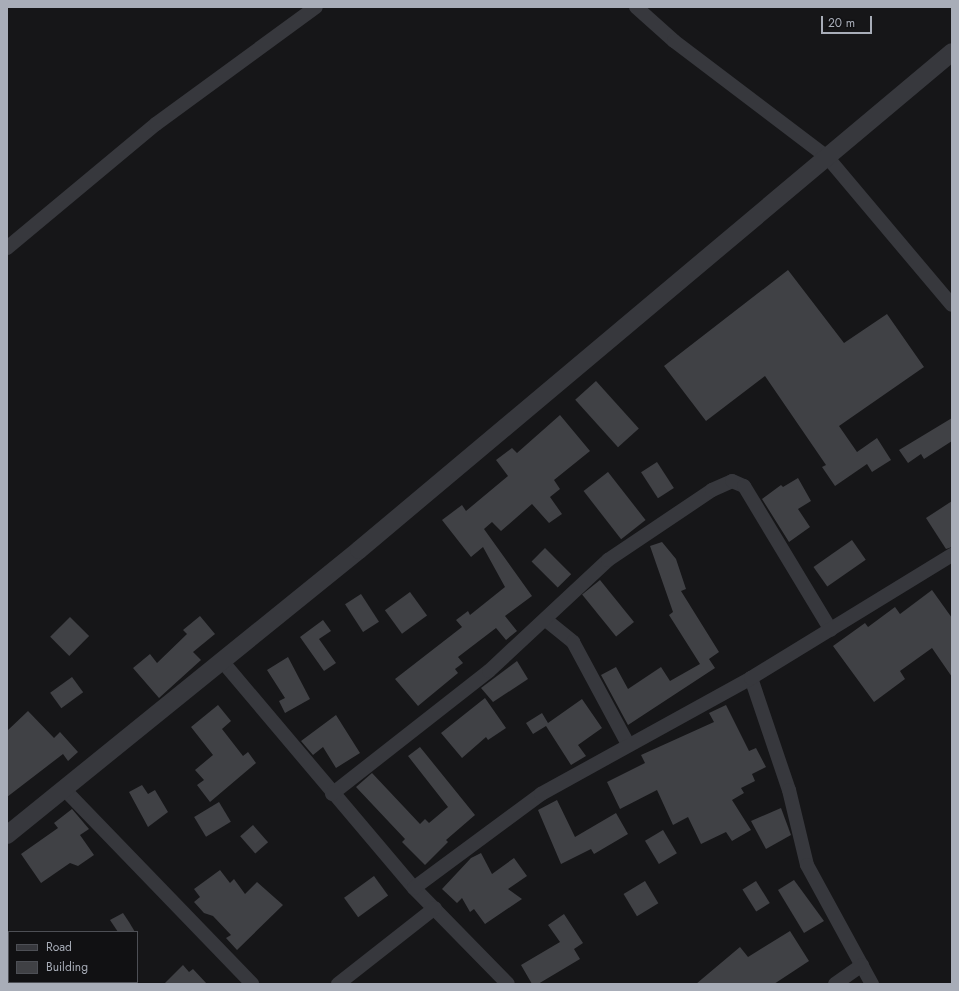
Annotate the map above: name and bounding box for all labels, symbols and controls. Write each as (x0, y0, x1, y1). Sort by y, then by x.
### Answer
scale bar (823, 8, 874, 34)
text: 20 m (828, 14, 855, 32)
legend (8, 931, 138, 983)
text: Road (46, 938, 72, 956)
text: Building (46, 958, 88, 976)

